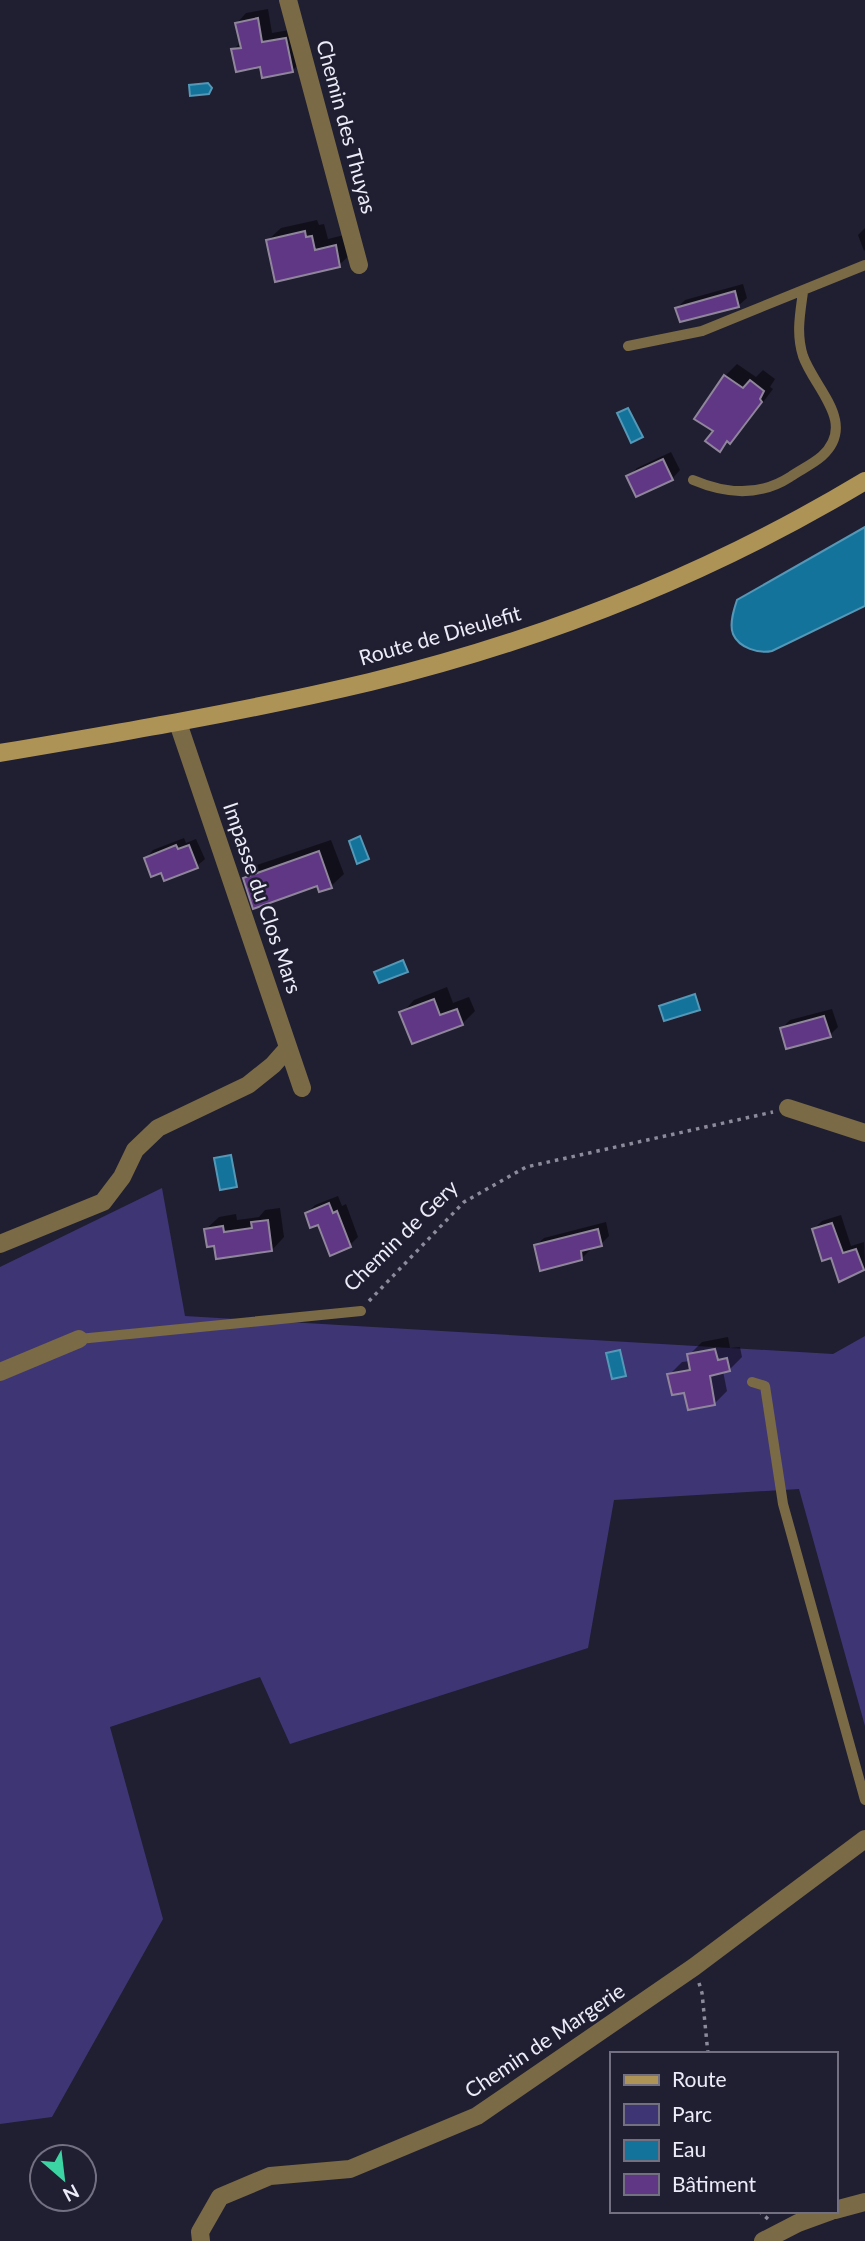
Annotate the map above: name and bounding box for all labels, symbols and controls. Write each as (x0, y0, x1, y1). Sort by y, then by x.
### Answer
street label: Chemin des Thuyas (312, 37, 383, 216)
street label: Route de Dieulefit (356, 599, 524, 670)
street label: Impasse du Clos Mars (219, 799, 308, 996)
street label: Chemin de Gery (338, 1174, 462, 1296)
street label: Chemin de Margerie (460, 1977, 629, 2102)
legend (610, 2052, 837, 2213)
text: Route (672, 2066, 727, 2091)
text: Parc (672, 2101, 712, 2126)
text: Eau (672, 2136, 706, 2161)
north arrow (28, 2143, 98, 2213)
text: Bâtiment (672, 2171, 757, 2196)
text: N (59, 2180, 83, 2207)

